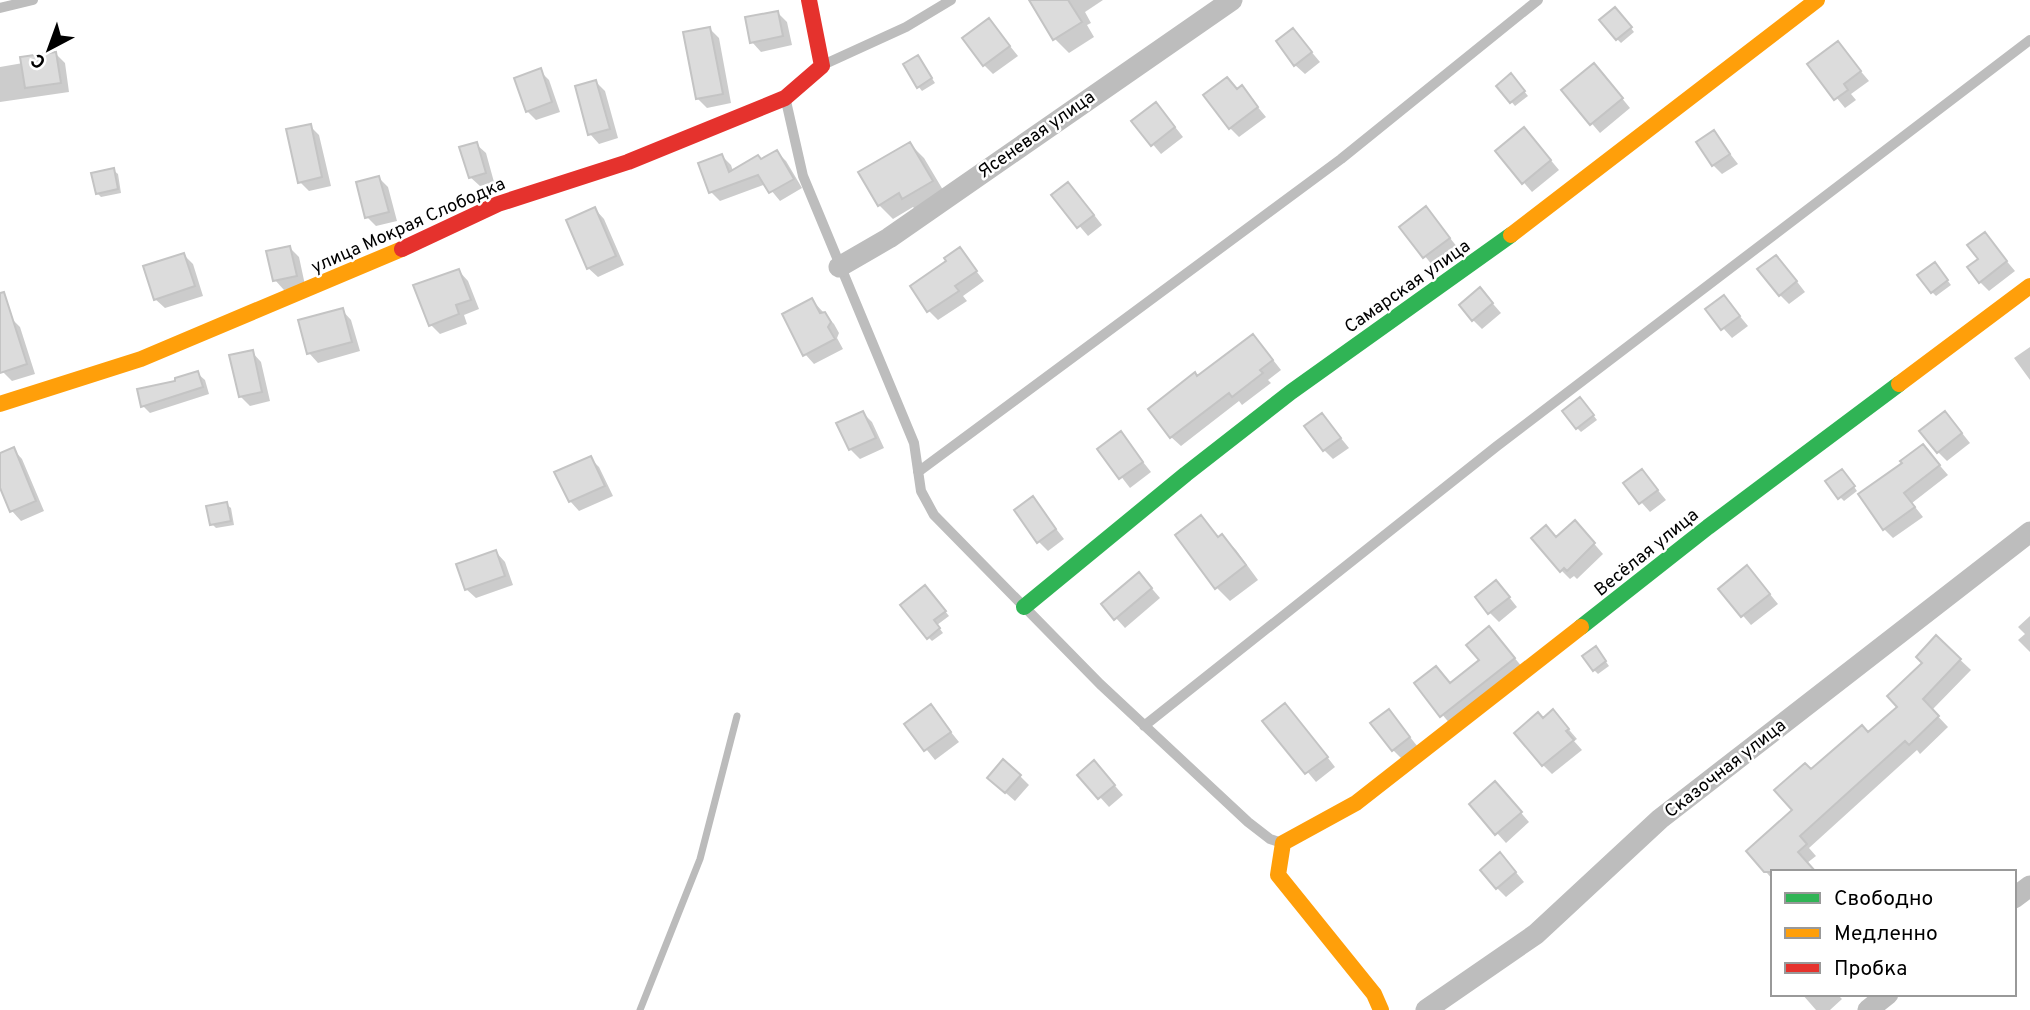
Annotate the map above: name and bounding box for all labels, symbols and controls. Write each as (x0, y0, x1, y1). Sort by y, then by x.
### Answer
north arrow (14, 14, 84, 84)
text: С (27, 47, 52, 73)
street label: Ясеневая улица (974, 86, 1100, 184)
street label: улица Мокрая Слободка (308, 173, 509, 280)
street label: Самарская улица (1340, 235, 1475, 339)
street label: Весёлая улица (1590, 504, 1704, 602)
street label: Сказочная улица (1660, 715, 1791, 824)
legend (1771, 870, 2016, 996)
text: Свободно (1834, 886, 1933, 913)
text: Медленно (1834, 921, 1938, 948)
text: Пробка (1834, 956, 1907, 983)

